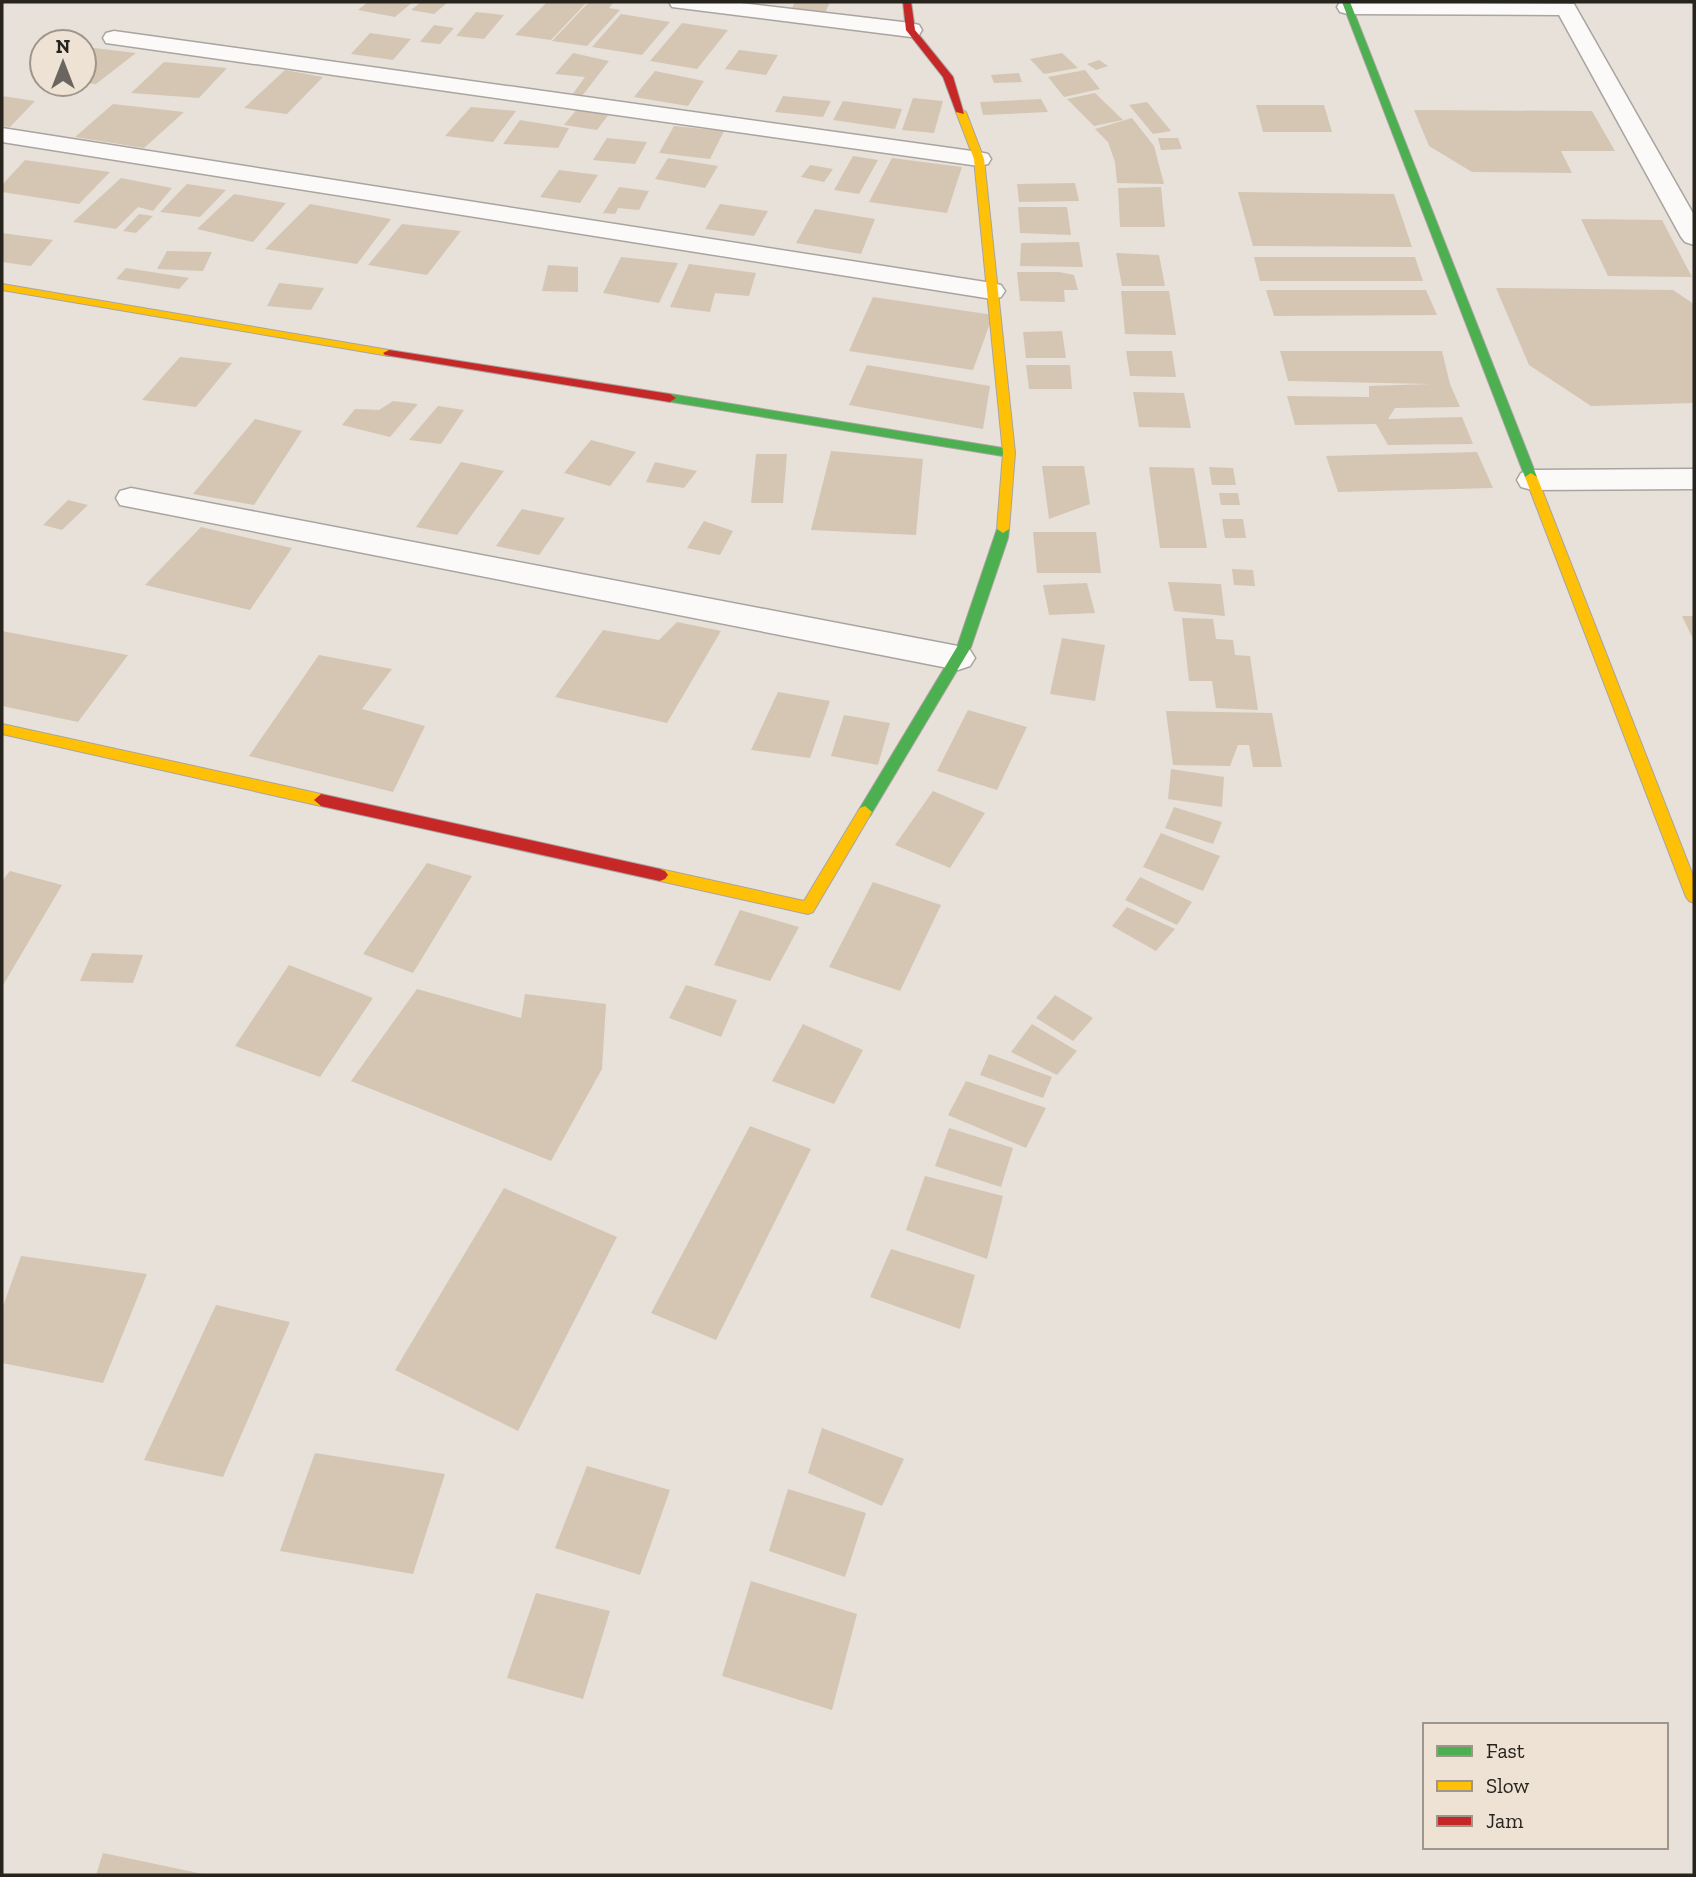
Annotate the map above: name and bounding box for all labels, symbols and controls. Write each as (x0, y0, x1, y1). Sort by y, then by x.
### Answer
north arrow (28, 28, 98, 98)
text: N (56, 35, 70, 58)
legend (1423, 1723, 1668, 1849)
text: Fast (1486, 1738, 1525, 1763)
text: Slow (1486, 1773, 1529, 1798)
text: Jam (1486, 1808, 1523, 1833)

